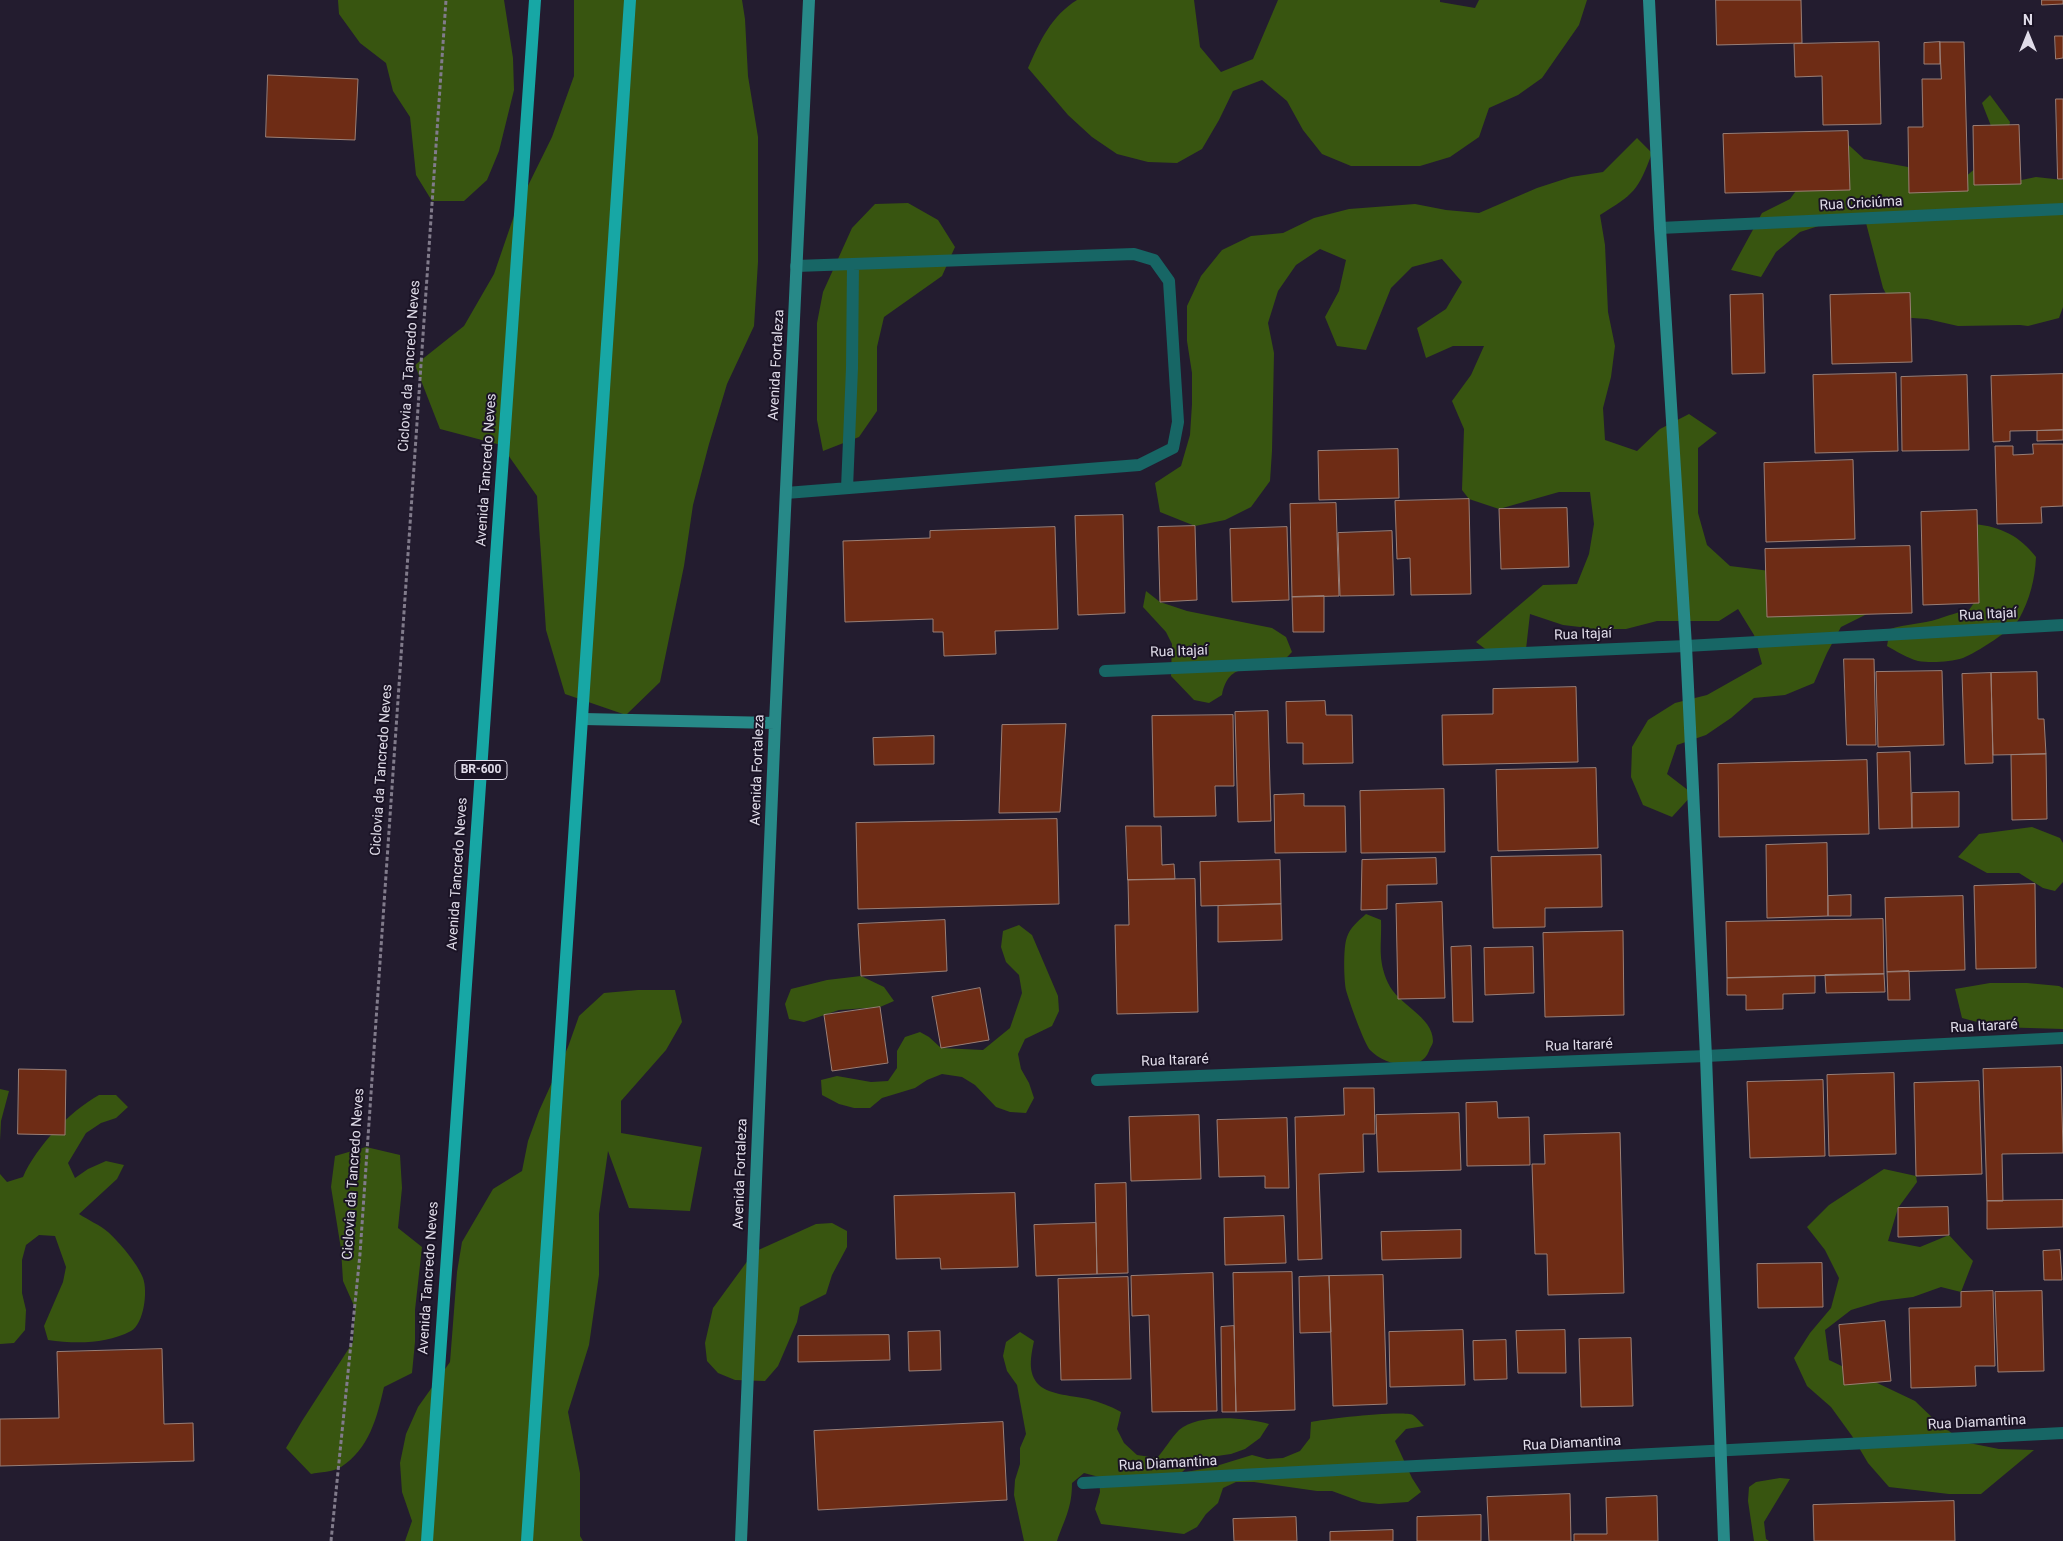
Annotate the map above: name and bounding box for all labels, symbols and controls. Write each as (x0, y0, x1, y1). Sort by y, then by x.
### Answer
north arrow (2003, 10, 2053, 60)
text: N (2023, 12, 2033, 28)
street label: Rua Criciúma (1819, 193, 1903, 215)
street label: Ciclovia da Tancredo Neves (396, 280, 424, 452)
street label: Avenida Fortaleza (766, 309, 788, 421)
street label: Avenida Tancredo Neves (473, 393, 501, 547)
street label: Rua Itajaí (1959, 605, 2017, 625)
street label: Rua Itajaí (1554, 626, 1612, 644)
street label: Rua Itajaí (1150, 643, 1208, 661)
street label: Ciclovia da Tancredo Neves (368, 684, 396, 856)
street label: Avenida Fortaleza (748, 714, 768, 826)
road number: BR-600 (455, 760, 507, 780)
street label: Avenida Tancredo Neves (444, 797, 472, 951)
street label: Rua Itararé (1950, 1017, 2018, 1037)
street label: Rua Itararé (1545, 1036, 1613, 1056)
street label: Rua Itararé (1141, 1051, 1209, 1071)
street label: Ciclovia da Tancredo Neves (340, 1088, 368, 1260)
street label: Avenida Fortaleza (731, 1118, 751, 1230)
street label: Avenida Tancredo Neves (415, 1201, 443, 1355)
street label: Rua Diamantina (1927, 1412, 2027, 1434)
street label: Rua Diamantina (1522, 1433, 1622, 1455)
street label: Rua Diamantina (1118, 1453, 1218, 1475)

